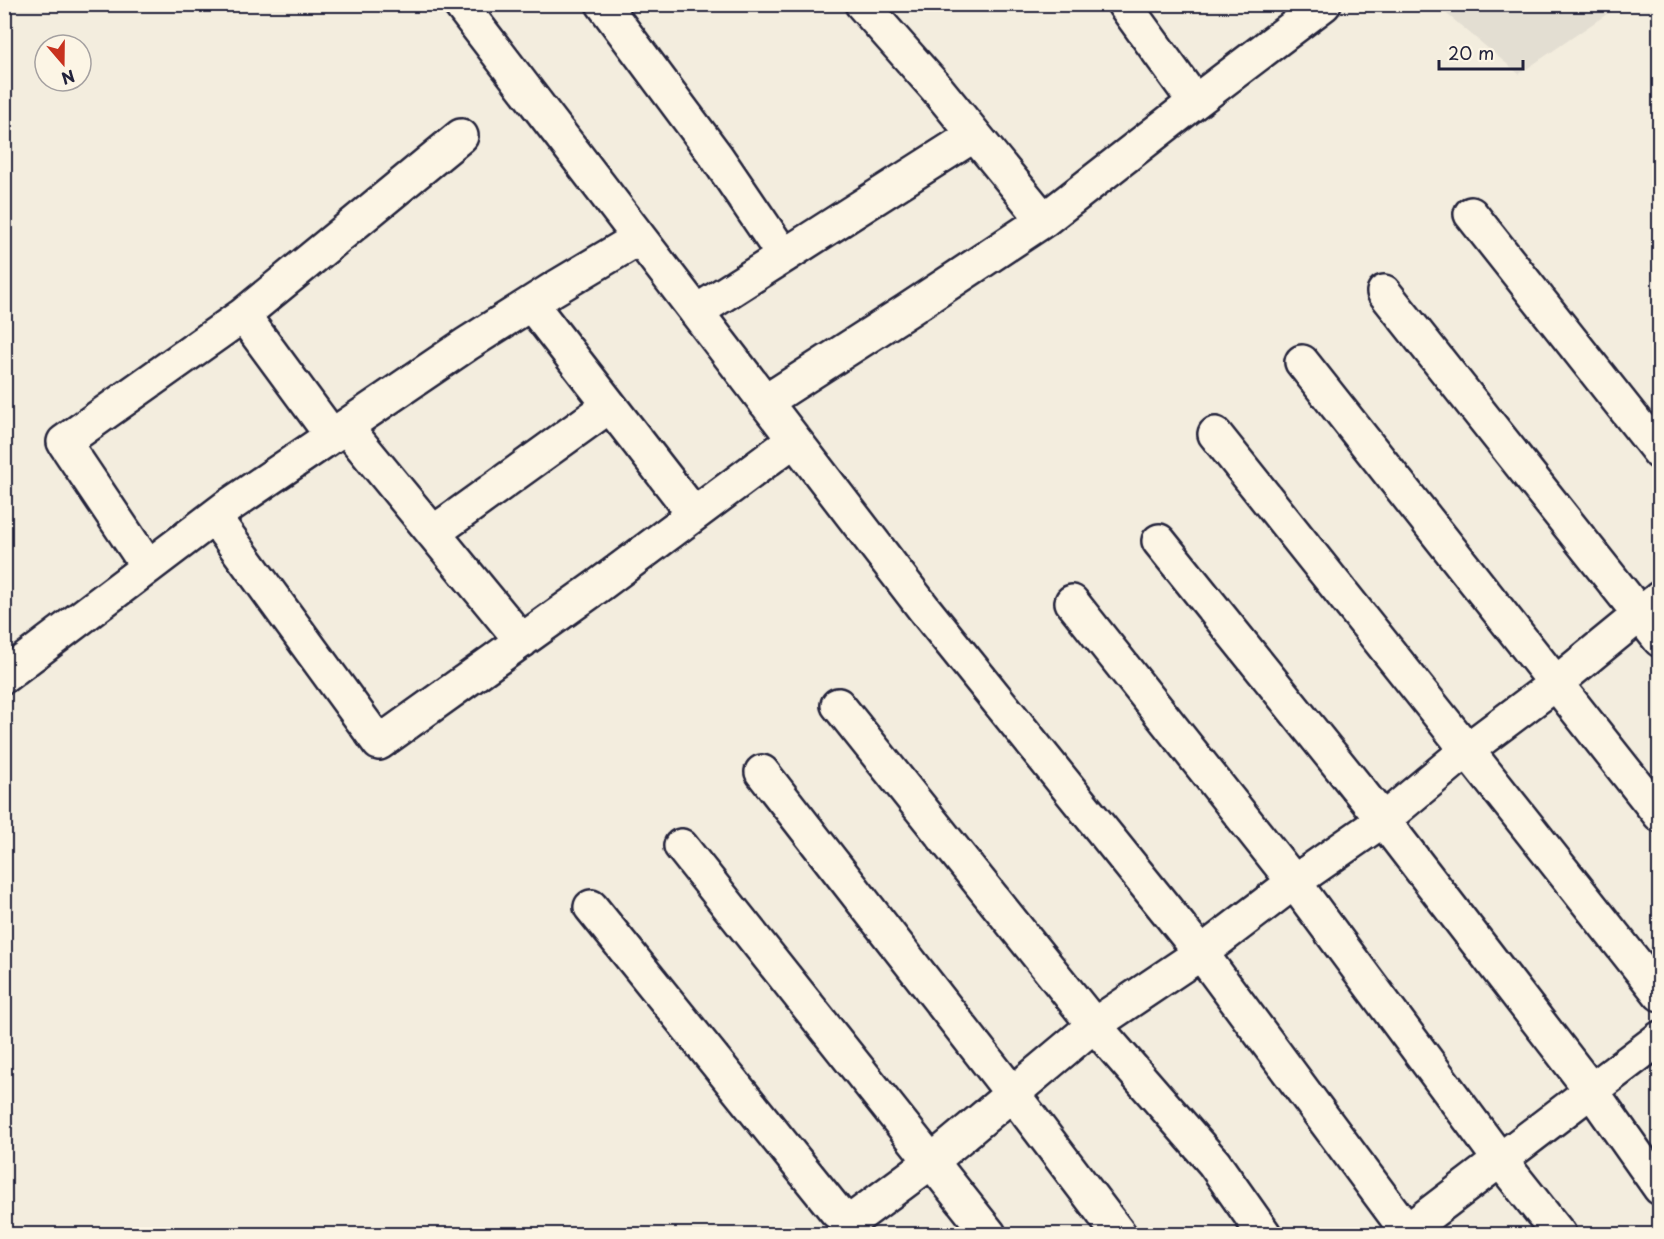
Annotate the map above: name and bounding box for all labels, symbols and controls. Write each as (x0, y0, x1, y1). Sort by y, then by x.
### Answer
north arrow (33, 33, 93, 93)
scale bar (1439, 33, 1523, 71)
text: 20 m (1448, 39, 1494, 66)
text: N (58, 65, 79, 91)

